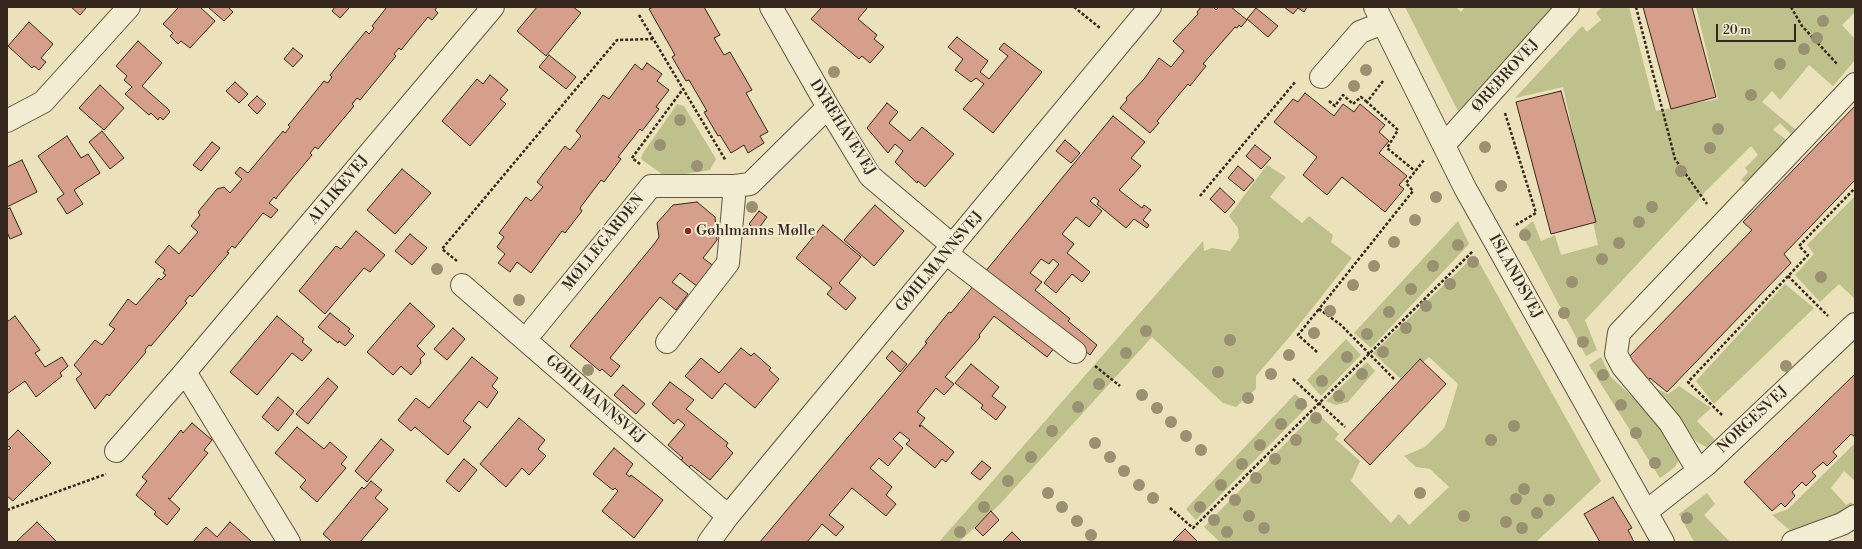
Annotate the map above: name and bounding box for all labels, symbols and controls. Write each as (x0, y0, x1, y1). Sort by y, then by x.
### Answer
scale bar (1718, 16, 1798, 42)
text: 20 m (1723, 23, 1751, 38)
street label: ØREBROVEJ (1469, 36, 1543, 116)
street label: DYREHAVEVEJ (805, 76, 879, 180)
street label: ALLIKEVEJ (305, 152, 373, 228)
street label: MØLLEGÅRDEN (560, 191, 648, 295)
street label: GØHLMANNSVEJ (893, 208, 987, 316)
place label: Gøhlmanns Mølle (696, 222, 815, 240)
marker: Gøhlmanns Mølle (683, 226, 693, 236)
street label: ISLANDSVEJ (1484, 232, 1546, 322)
street label: GØHLMANNSVEJ (542, 352, 648, 448)
street label: NORGESVEJ (1714, 383, 1792, 457)

